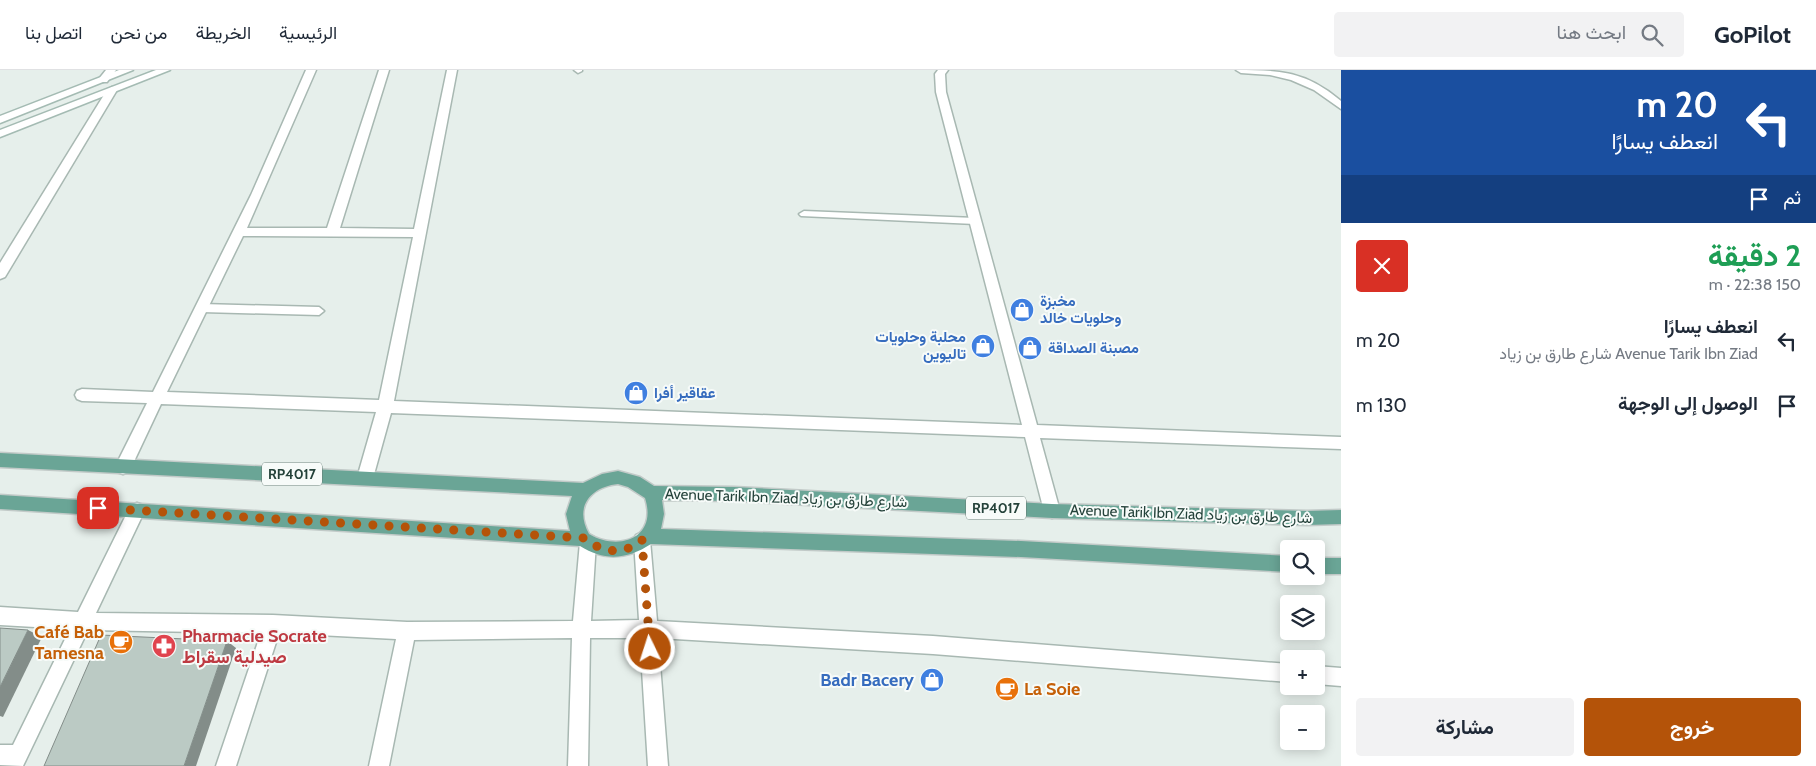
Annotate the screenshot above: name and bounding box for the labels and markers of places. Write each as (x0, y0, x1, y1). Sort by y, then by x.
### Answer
place label: مخبزة وحلويات خالد (1040, 292, 1121, 327)
shop icon: مخبزة وحلويات خالد (1009, 297, 1035, 323)
place label: محلبة وحلويات تاليوين (875, 328, 966, 363)
shop icon: محلبة وحلويات تاليوين (970, 333, 996, 359)
shop icon: مصبنة الصداقة (1017, 335, 1043, 361)
place label: مصبنة الصداقة (1048, 339, 1139, 357)
shop icon: عقاقير أفرا (623, 380, 649, 406)
place label: عقاقير أفرا (654, 384, 716, 402)
pin (77, 487, 119, 529)
place label: Café Bab Tamesna (34, 621, 104, 664)
place label: Pharmacie Socrate صيدلية سقراط (182, 625, 327, 668)
cafe icon: Café Bab Tamesna (108, 629, 134, 655)
pharmacy icon: Pharmacie Socrate صيدلية سقراط (151, 633, 177, 659)
shop icon: Badr Bacery (919, 667, 945, 693)
place label: Badr Bacery (820, 669, 914, 691)
cafe icon: La Soie (994, 676, 1020, 702)
place label: La Soie (1024, 678, 1080, 700)

